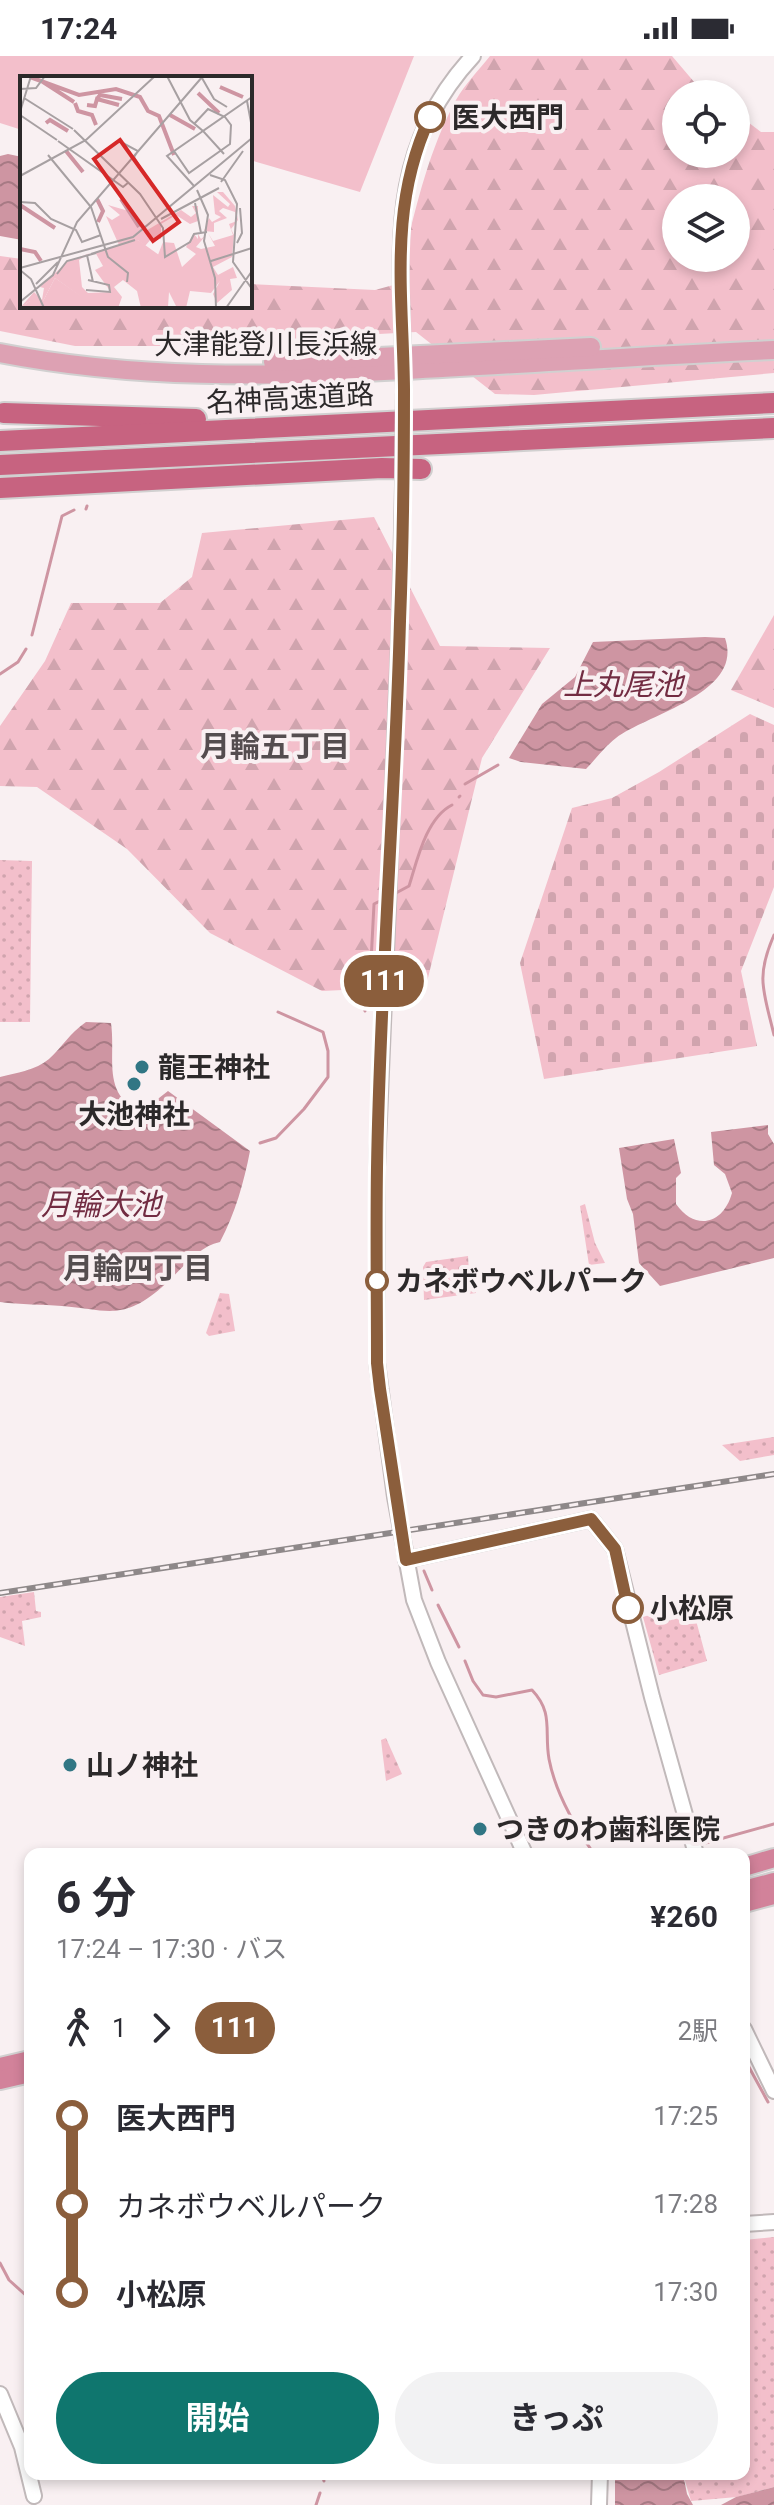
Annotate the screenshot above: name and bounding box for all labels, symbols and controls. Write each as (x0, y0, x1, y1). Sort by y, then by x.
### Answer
text: 17:24 (40, 11, 117, 46)
inset map (20, 76, 252, 308)
map controls (662, 80, 750, 272)
button: locate (662, 80, 750, 168)
place label: 医大西門 (452, 101, 564, 134)
marker: 医大西門 (415, 102, 445, 132)
button: layers (662, 184, 750, 272)
street label: 大津能登川長浜線 (154, 328, 378, 361)
street label: 名神高速道路 (205, 378, 375, 419)
water label: 上丸尾池 (563, 667, 686, 702)
district label: 月輪五丁目 (200, 729, 350, 764)
line badge: 111 (338, 955, 430, 1007)
text: 111 (360, 964, 408, 997)
place label: 龍王神社 (158, 1051, 270, 1084)
marker: 龍王神社 (133, 1058, 151, 1076)
marker: 大池神社 (125, 1075, 143, 1093)
place label: 大池神社 (78, 1098, 190, 1131)
water label: 月輪大池 (41, 1187, 164, 1222)
district label: 月輪四丁目 (63, 1251, 213, 1286)
place label: カネボウベルパーク (395, 1265, 647, 1298)
marker: カネボウベルパーク (366, 1270, 388, 1292)
place label: 小松原 (650, 1592, 734, 1625)
marker: 小松原 (613, 1593, 643, 1623)
place label: 山ノ神社 (86, 1749, 198, 1782)
marker: 山ノ神社 (61, 1756, 79, 1774)
place label: つきのわ歯科医院 (496, 1813, 720, 1846)
marker: つきのわ歯科医院 (471, 1820, 489, 1838)
text: 6 分 (56, 1872, 136, 1924)
text: ¥260 (650, 1899, 718, 1934)
text: 17:24 – 17:30 · バス (56, 1934, 287, 1964)
icon: walk (56, 2006, 100, 2050)
icon: forward (139, 2006, 183, 2050)
text: 111 (211, 2011, 259, 2044)
text: 1 (112, 2013, 127, 2043)
text: 2駅 (677, 2016, 718, 2046)
text: 医大西門 (116, 2101, 236, 2136)
text: 17:25 (653, 2101, 718, 2131)
text: カネボウベルパーク (116, 2189, 386, 2224)
text: 17:28 (653, 2189, 718, 2219)
text: 小松原 (116, 2277, 206, 2312)
text: 17:30 (653, 2277, 718, 2307)
button: 開始 (56, 2372, 379, 2464)
button: きっぷ (395, 2372, 718, 2464)

